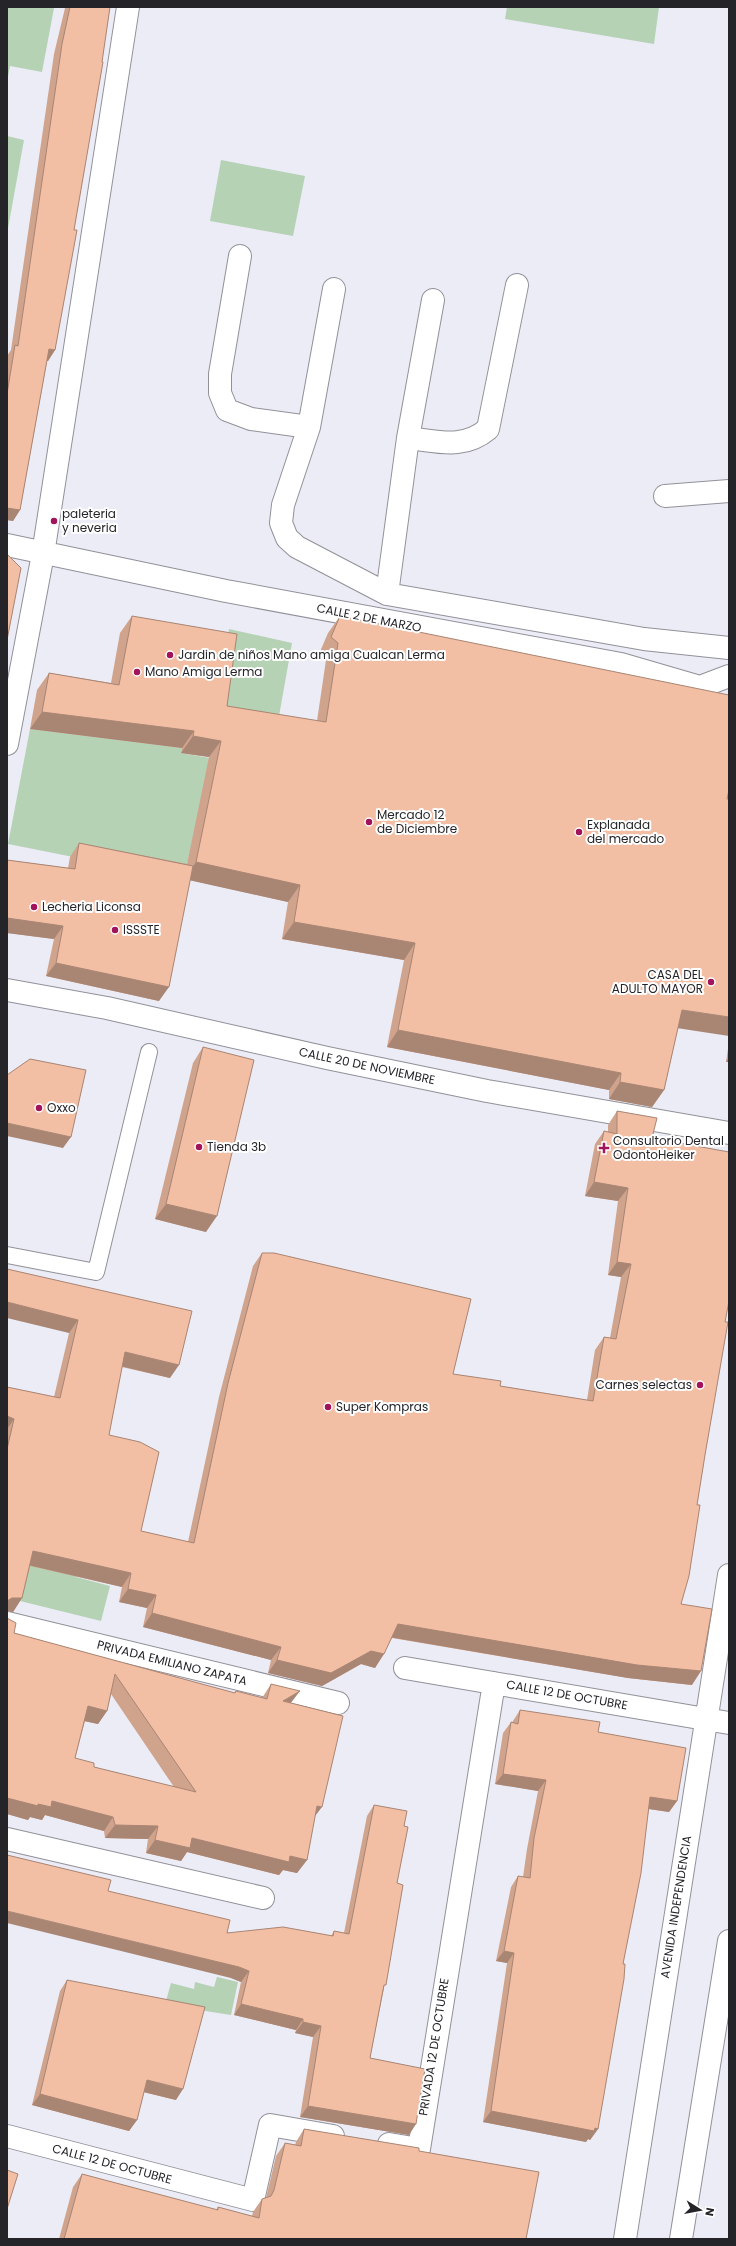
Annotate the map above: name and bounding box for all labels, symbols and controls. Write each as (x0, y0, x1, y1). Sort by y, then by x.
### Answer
place label: paleteria y neveria (62, 505, 117, 536)
marker: paleteria y neveria (49, 516, 59, 526)
street label: CALLE 2 DE MARZO (315, 599, 423, 636)
place label: Jardin de niños Mano amiga Cualcan Lerma (178, 646, 445, 663)
marker: Jardin de niños Mano amiga Cualcan Lerma (165, 650, 175, 660)
place label: Mano Amiga Lerma (145, 663, 262, 680)
marker: Mano Amiga Lerma (132, 667, 142, 677)
place label: Mercado 12 de Diciembre (377, 806, 457, 837)
place label: Explanada del mercado (587, 816, 664, 847)
marker: Mercado 12 de Diciembre (364, 817, 374, 827)
marker: Explanada del mercado (574, 827, 584, 837)
place label: Lecheria Liconsa (42, 898, 141, 915)
marker: Lecheria Liconsa (29, 902, 39, 912)
place label: ISSSTE (123, 921, 160, 938)
marker: ISSSTE (110, 925, 120, 935)
place label: CASA DEL ADULTO MAYOR (612, 966, 703, 997)
marker: CASA DEL ADULTO MAYOR (706, 977, 716, 987)
street label: CALLE 20 DE NOVIEMBRE (297, 1043, 437, 1088)
place label: Oxxo (47, 1099, 76, 1116)
marker: Oxxo (34, 1103, 44, 1113)
place label: Consultorio Dental OdontoHeiker (613, 1132, 724, 1163)
place label: Tienda 3b (207, 1138, 266, 1155)
marker: Tienda 3b (194, 1142, 204, 1152)
marker: Consultorio Dental OdontoHeiker (598, 1142, 610, 1154)
place label: Carnes selectas (595, 1376, 692, 1393)
marker: Carnes selectas (695, 1380, 705, 1390)
place label: Super Kompras (336, 1398, 428, 1415)
marker: Super Kompras (323, 1402, 333, 1412)
street label: PRIVADA EMILIANO ZAPATA (95, 1636, 249, 1689)
street label: CALLE 12 DE OCTUBRE (505, 1675, 629, 1714)
street label: AVENIDA INDEPENDENCIA (656, 1834, 695, 1980)
street label: PRIVADA 12 DE OCTUBRE (414, 1977, 453, 2117)
street label: CALLE 12 DE OCTUBRE (51, 2139, 174, 2188)
north arrow (680, 2190, 720, 2230)
text: N (701, 2206, 718, 2217)

